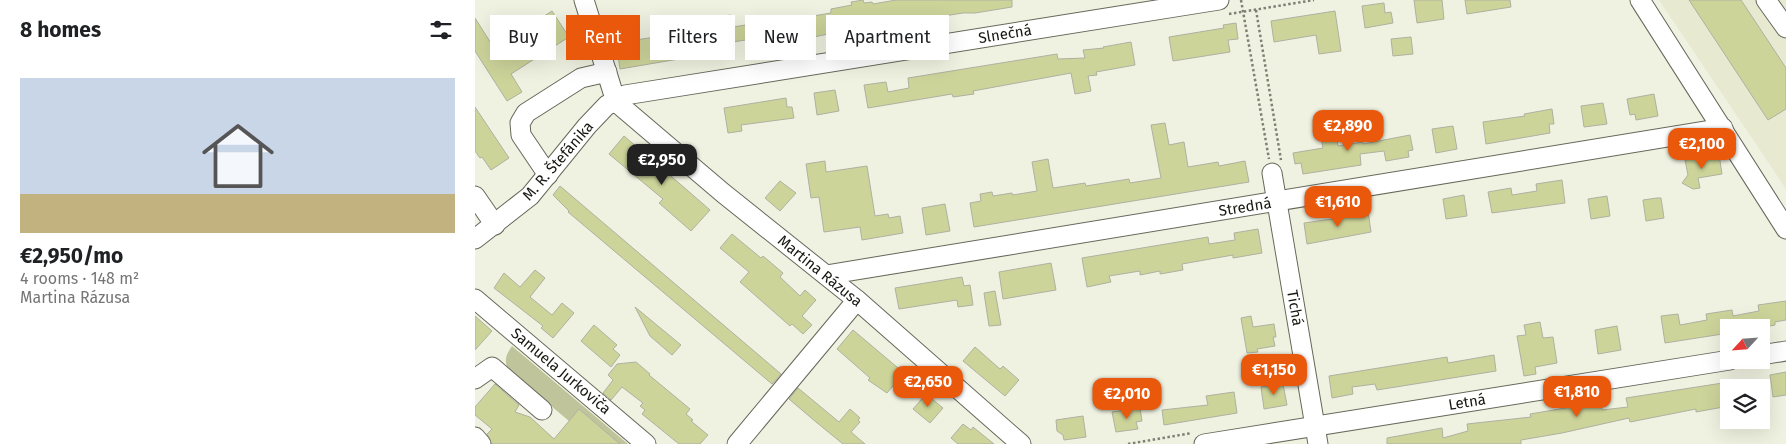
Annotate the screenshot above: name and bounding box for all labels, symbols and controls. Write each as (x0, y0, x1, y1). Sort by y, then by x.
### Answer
chip: Buy (490, 15, 556, 60)
chip: Rent (566, 15, 640, 60)
chip: Filters (650, 15, 735, 60)
chip: New (745, 15, 816, 60)
chip: Apartment (826, 15, 949, 60)
icon: filters (427, 16, 455, 44)
text: 8 homes (20, 17, 101, 43)
street label: Slnečná (977, 21, 1033, 47)
pin: €2,890 (1307, 110, 1389, 152)
icon: home (193, 111, 283, 201)
text: €2,890 (1324, 116, 1372, 135)
street label: M. R. Štefánika (519, 118, 597, 204)
pin: €2,100 (1661, 128, 1743, 170)
text: €2,100 (1679, 134, 1725, 153)
pin: €2,950 (621, 144, 703, 186)
text: €2,950 (638, 150, 686, 169)
pin: €1,610 (1297, 186, 1379, 228)
text: €1,610 (1316, 192, 1361, 211)
street label: Stredná (1217, 194, 1273, 220)
street label: Martina Rázusa (774, 231, 866, 311)
text: €2,950/mo (20, 243, 123, 269)
text: 4 rooms · 148 m² (20, 269, 139, 288)
text: Martina Rázusa (20, 288, 130, 307)
street label: Tichá (1283, 289, 1307, 327)
north arrow (1720, 319, 1770, 369)
map controls (1720, 319, 1770, 429)
street label: Samuela Jurkoviča (507, 324, 615, 418)
pin: €1,150 (1233, 354, 1315, 396)
text: €1,150 (1252, 360, 1296, 379)
pin: €2,650 (887, 366, 969, 408)
text: €2,650 (904, 372, 952, 391)
pin: €1,810 (1536, 376, 1618, 418)
pin: €2,010 (1086, 378, 1168, 420)
button: layers (1720, 379, 1770, 429)
text: €1,810 (1554, 382, 1600, 401)
text: €2,010 (1104, 384, 1150, 403)
street label: Letná (1447, 390, 1487, 414)

